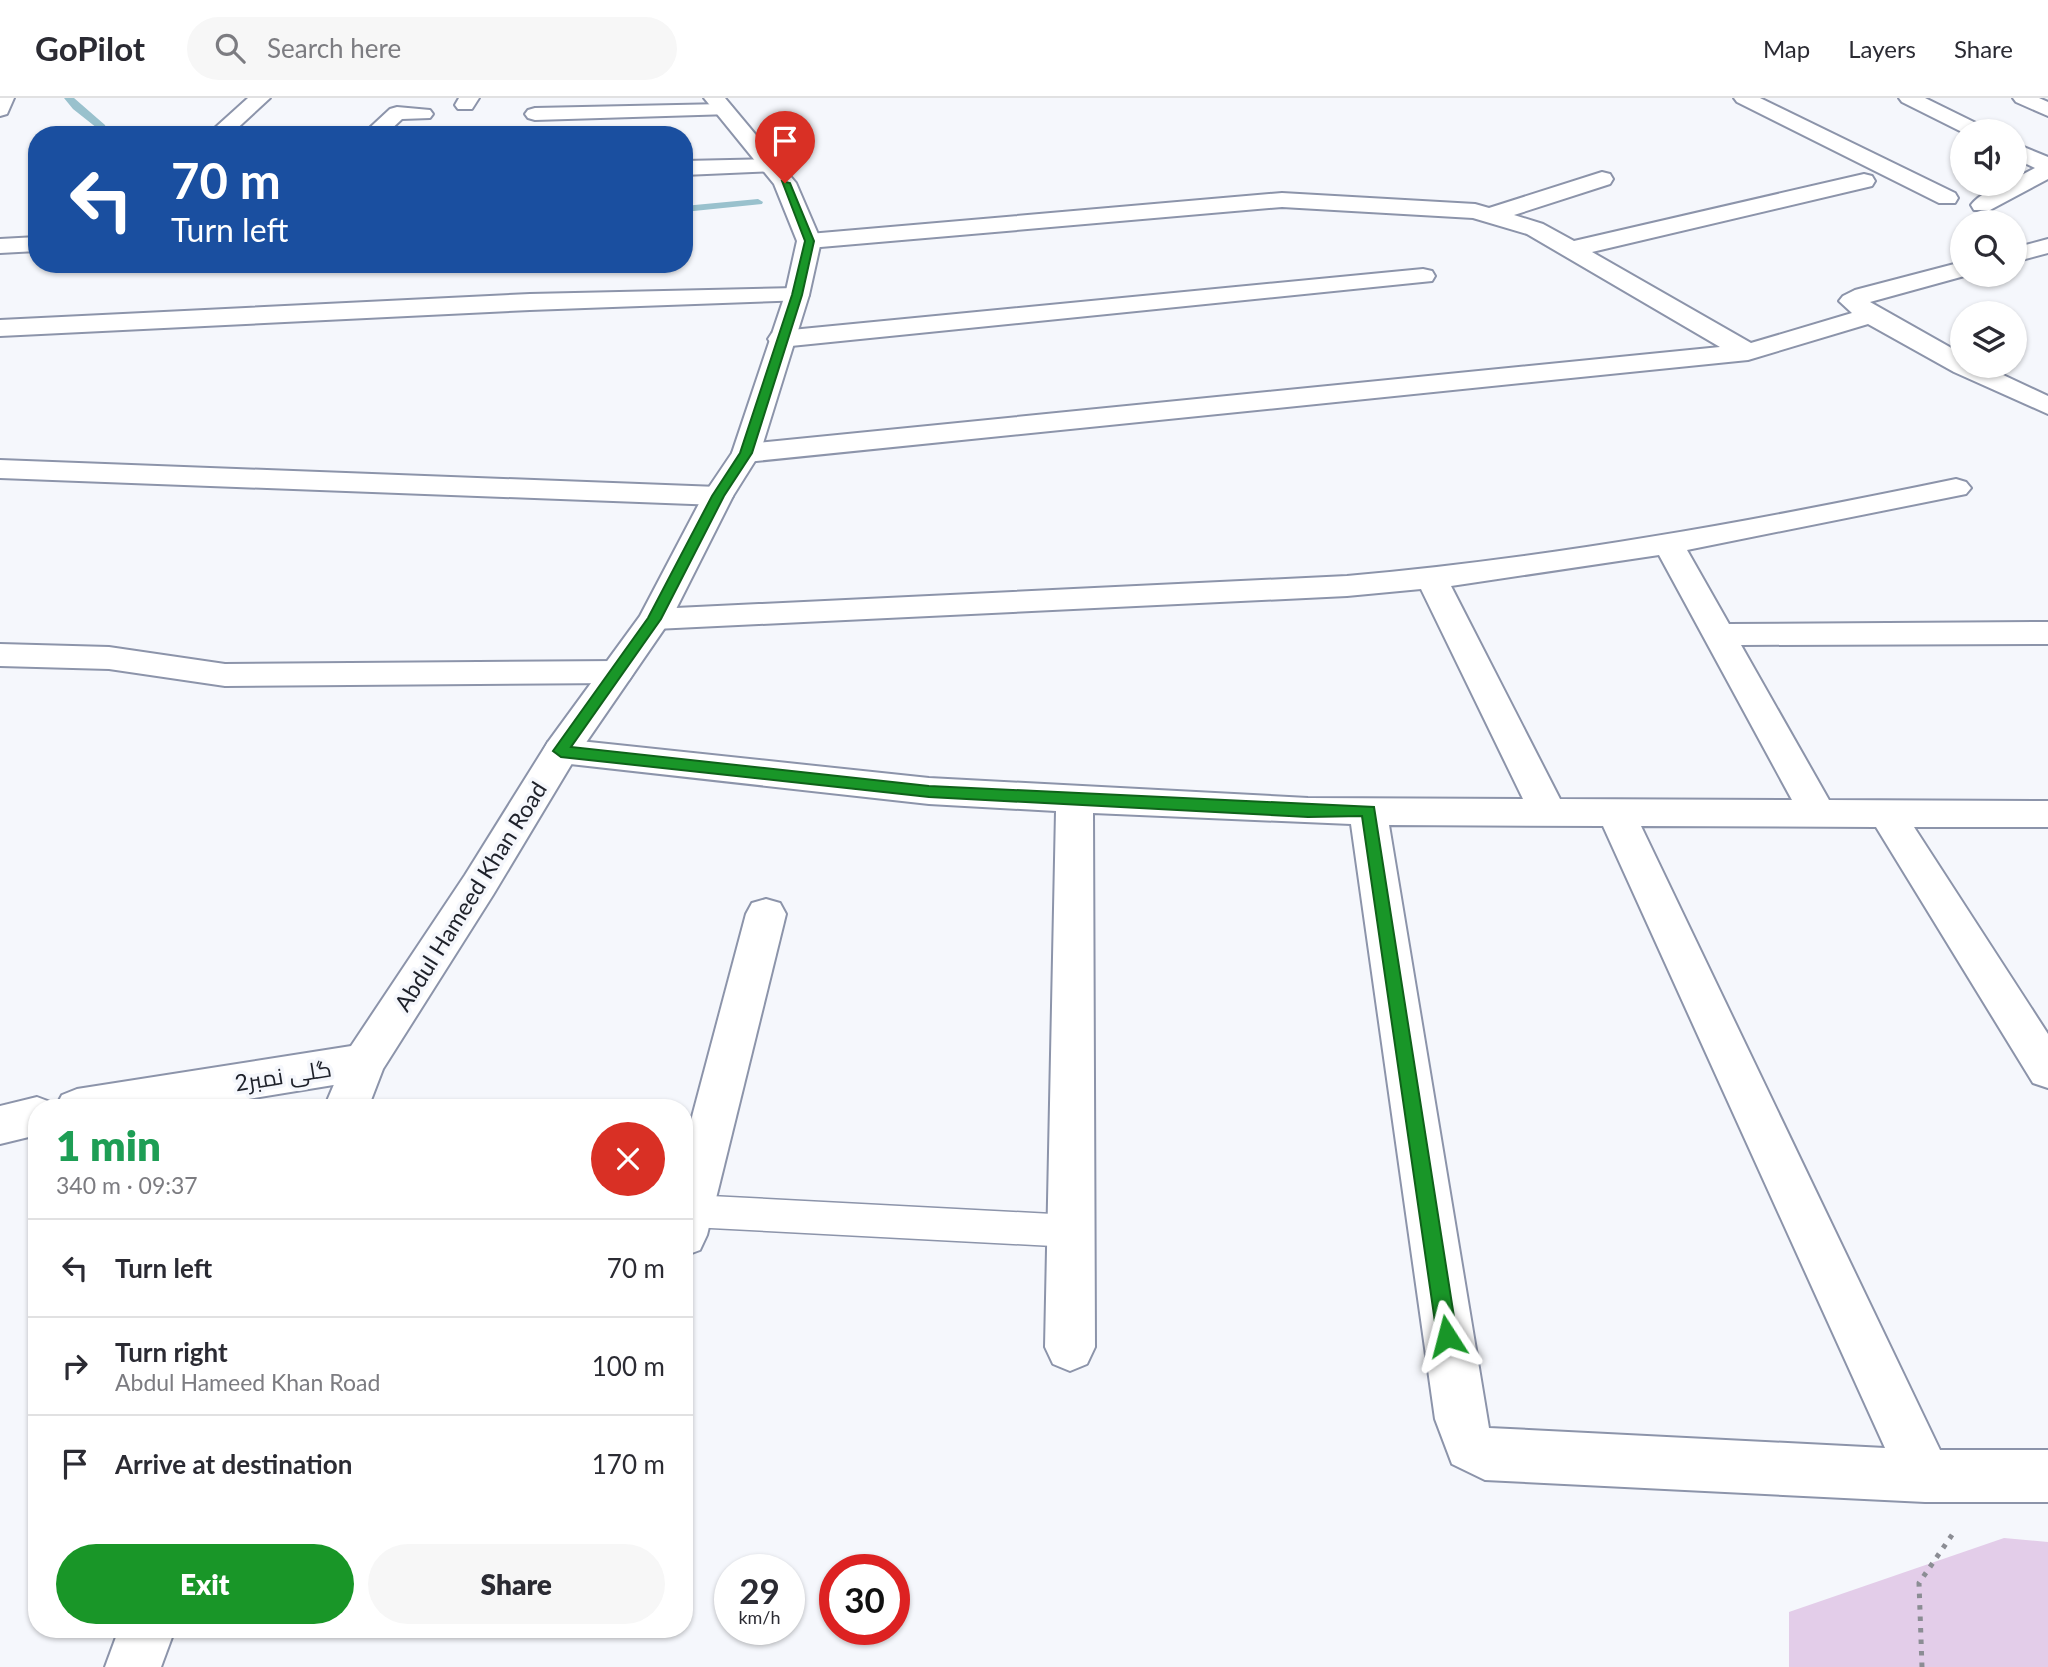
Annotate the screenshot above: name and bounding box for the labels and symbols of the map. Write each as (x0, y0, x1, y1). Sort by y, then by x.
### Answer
pin (755, 111, 815, 183)
street label: Abdul Hameed Khan Road (388, 776, 552, 1016)
street label: گلی نمبر2 (233, 1054, 333, 1097)
position arrow (1410, 1299, 1484, 1373)
speed limit sign: 30 (819, 1554, 910, 1645)

